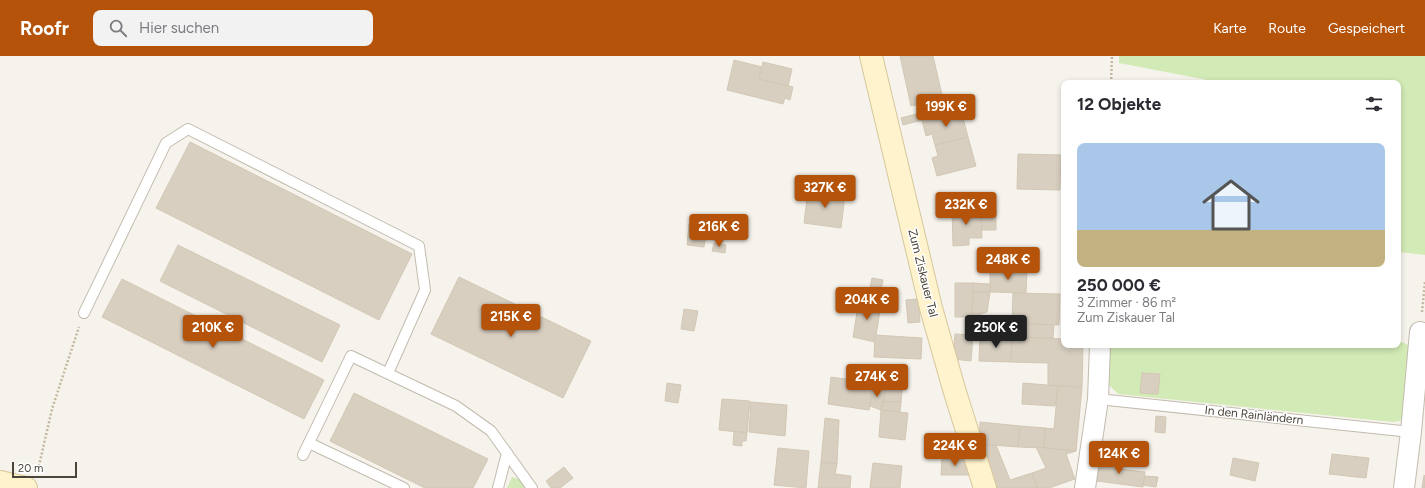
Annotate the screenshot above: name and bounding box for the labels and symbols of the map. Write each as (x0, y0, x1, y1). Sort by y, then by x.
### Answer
pin: 199K € (913, 94, 979, 128)
pin: 327K € (792, 175, 858, 209)
pin: 232K € (933, 192, 999, 226)
pin: 216K € (686, 214, 752, 248)
street label: Zum Ziskauer Tal (905, 227, 941, 319)
pin: 248K € (975, 247, 1041, 281)
pin: 204K € (834, 287, 900, 321)
pin: 215K € (478, 304, 544, 338)
pin: 210K € (180, 315, 246, 349)
pin: 250K € (963, 315, 1029, 349)
pin: 274K € (844, 364, 910, 398)
street label: In den Rainländern (1204, 403, 1304, 427)
pin: 224K € (922, 433, 988, 467)
pin: 124K € (1086, 441, 1152, 475)
scale bar (12, 460, 77, 479)

